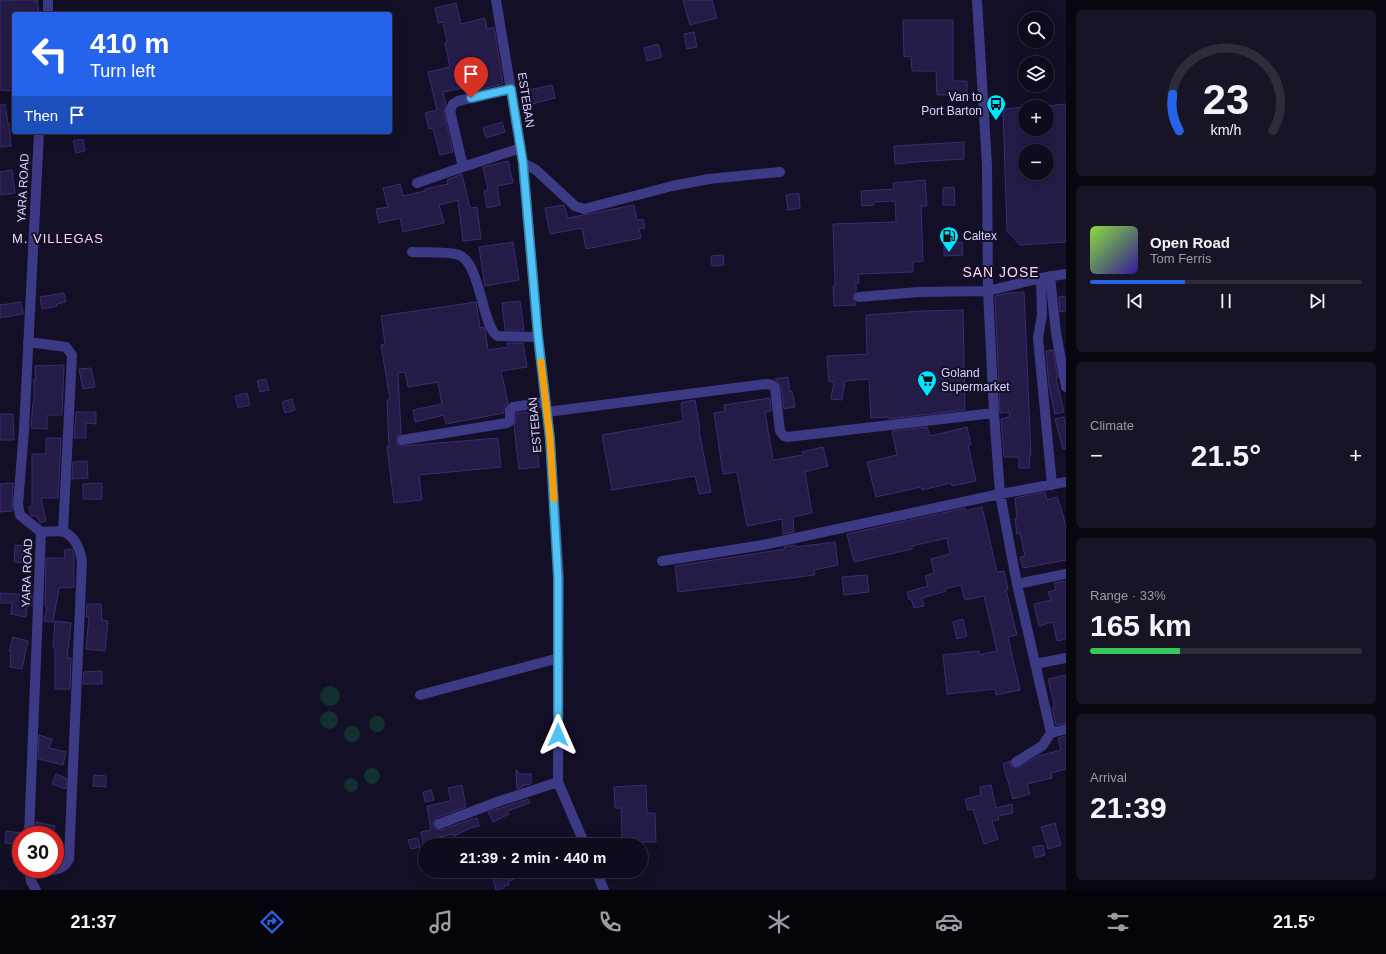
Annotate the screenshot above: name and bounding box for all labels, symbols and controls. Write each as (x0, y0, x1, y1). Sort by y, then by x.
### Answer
map controls (1018, 12, 1054, 180)
button: search (1018, 12, 1054, 48)
icon: left (24, 28, 76, 80)
text: 410 m (90, 28, 169, 59)
button: layers (1018, 56, 1054, 92)
pin (454, 57, 488, 98)
text: Turn left (90, 61, 155, 81)
icon: arrive (460, 63, 482, 85)
street label: ESTEBAN (515, 71, 537, 129)
text: 23 (1203, 76, 1249, 123)
place label: Van to Port Barton (921, 90, 982, 118)
bus stop icon: Van to Port Barton (985, 93, 1007, 121)
button: + (1018, 100, 1054, 136)
icon: arrive (66, 104, 88, 126)
text: Then (24, 107, 58, 124)
text: km/h (1211, 122, 1242, 138)
button: − (1018, 144, 1054, 180)
street label: YARA ROAD (14, 153, 32, 223)
fuel station icon: Caltex (938, 225, 960, 253)
place label: Caltex (963, 229, 997, 243)
district label: M. VILLEGAS (12, 231, 104, 246)
text: Open Road (1150, 234, 1230, 251)
text: Tom Ferris (1150, 251, 1211, 266)
district label: SAN JOSE (962, 264, 1040, 280)
icon: previous (1124, 290, 1146, 312)
icon: pause (1215, 290, 1237, 312)
icon: next (1306, 290, 1328, 312)
place label: Goland Supermarket (941, 366, 1010, 394)
supermarket icon: Goland Supermarket (916, 369, 938, 397)
street label: ESTEBAN (526, 396, 544, 454)
text: Climate (1090, 418, 1134, 433)
text: 21.5° (1191, 439, 1261, 472)
text: − (1090, 443, 1103, 468)
text: + (1349, 443, 1362, 468)
street label: YARA ROAD (19, 538, 35, 608)
text: Range · 33% (1090, 588, 1166, 603)
text: 165 km (1090, 609, 1192, 642)
position arrow (537, 714, 579, 756)
text: Arrival (1090, 770, 1127, 785)
text: 21:39 (1090, 791, 1167, 824)
speed limit sign: 30 (12, 826, 64, 878)
text: 21:39 · 2 min · 440 m (460, 849, 606, 866)
icon: directions (258, 908, 286, 936)
icon: music (427, 908, 455, 936)
icon: phone (596, 908, 624, 936)
icon: climate (765, 908, 793, 936)
icon: car (935, 908, 963, 936)
icon: filters (1104, 908, 1132, 936)
text: 21:37 (71, 912, 117, 932)
text: 21.5° (1273, 912, 1315, 932)

